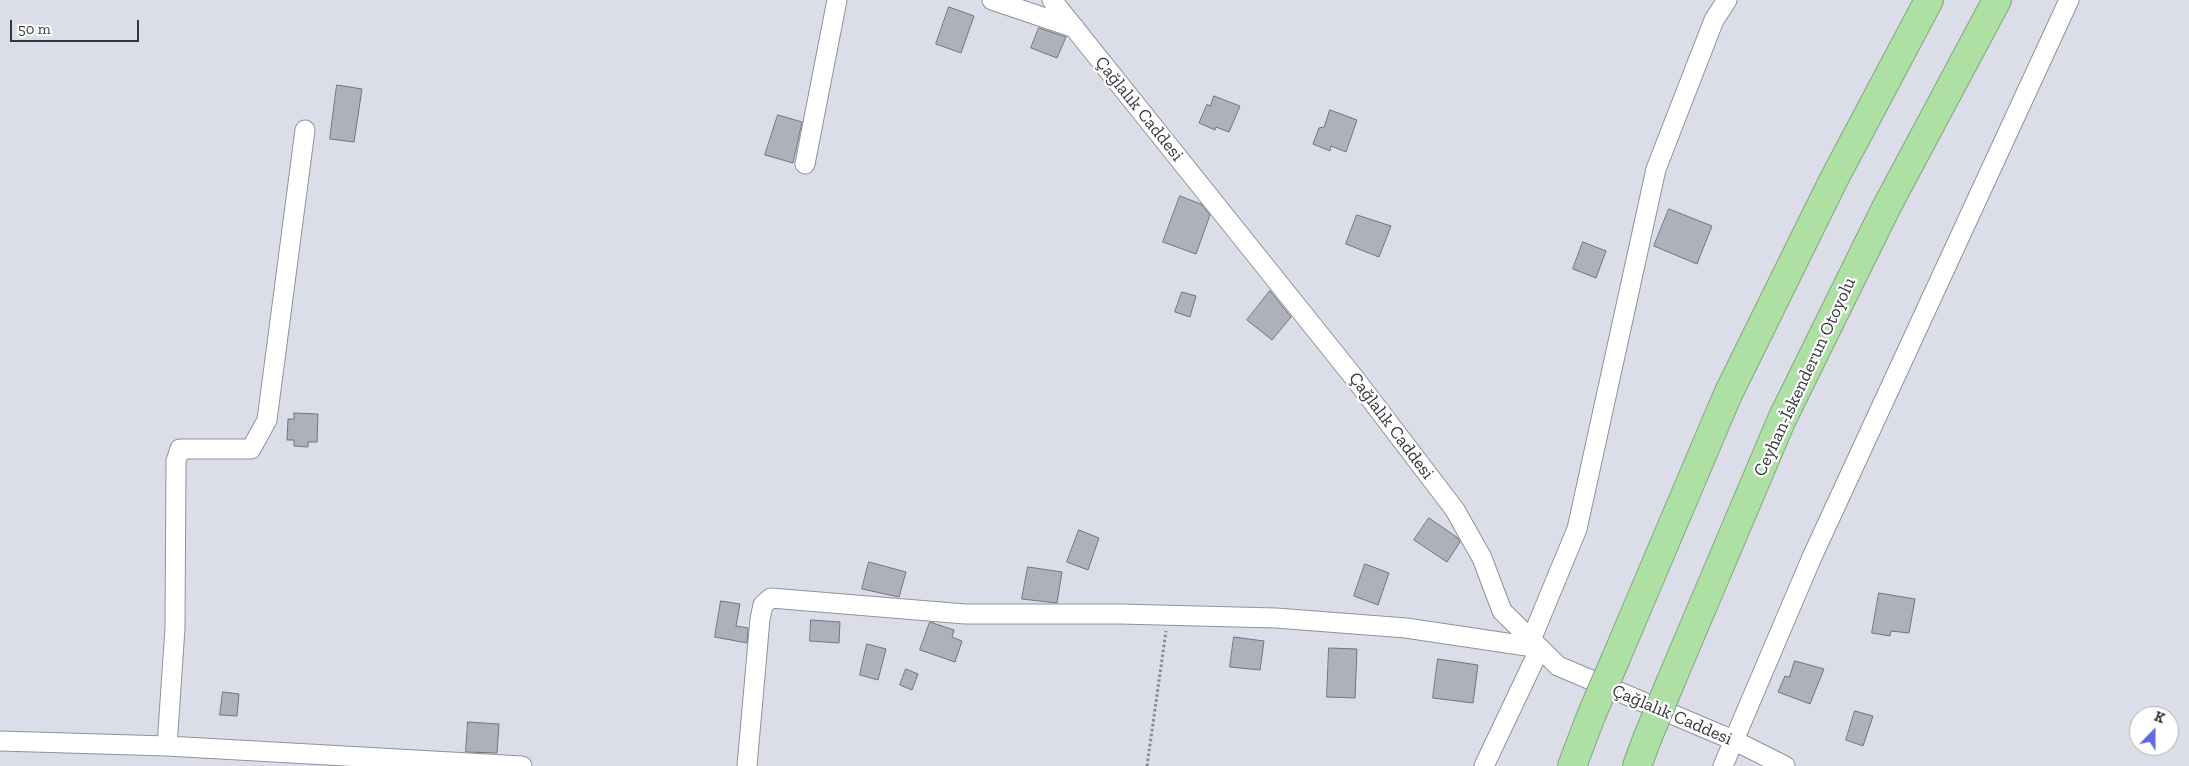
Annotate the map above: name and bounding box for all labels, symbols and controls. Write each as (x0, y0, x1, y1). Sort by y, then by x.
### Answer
scale bar (12, 10, 141, 42)
text: 50 m (18, 20, 51, 38)
street label: Çağlalık Caddesi (1090, 52, 1188, 166)
street label: Ceyhan-İskenderun Otoyolu (1749, 274, 1861, 480)
street label: Çağlalık Caddesi (1344, 368, 1438, 484)
street label: Çağlalık Caddesi (1609, 680, 1735, 750)
north arrow (2129, 706, 2179, 756)
text: K (2152, 708, 2167, 727)

